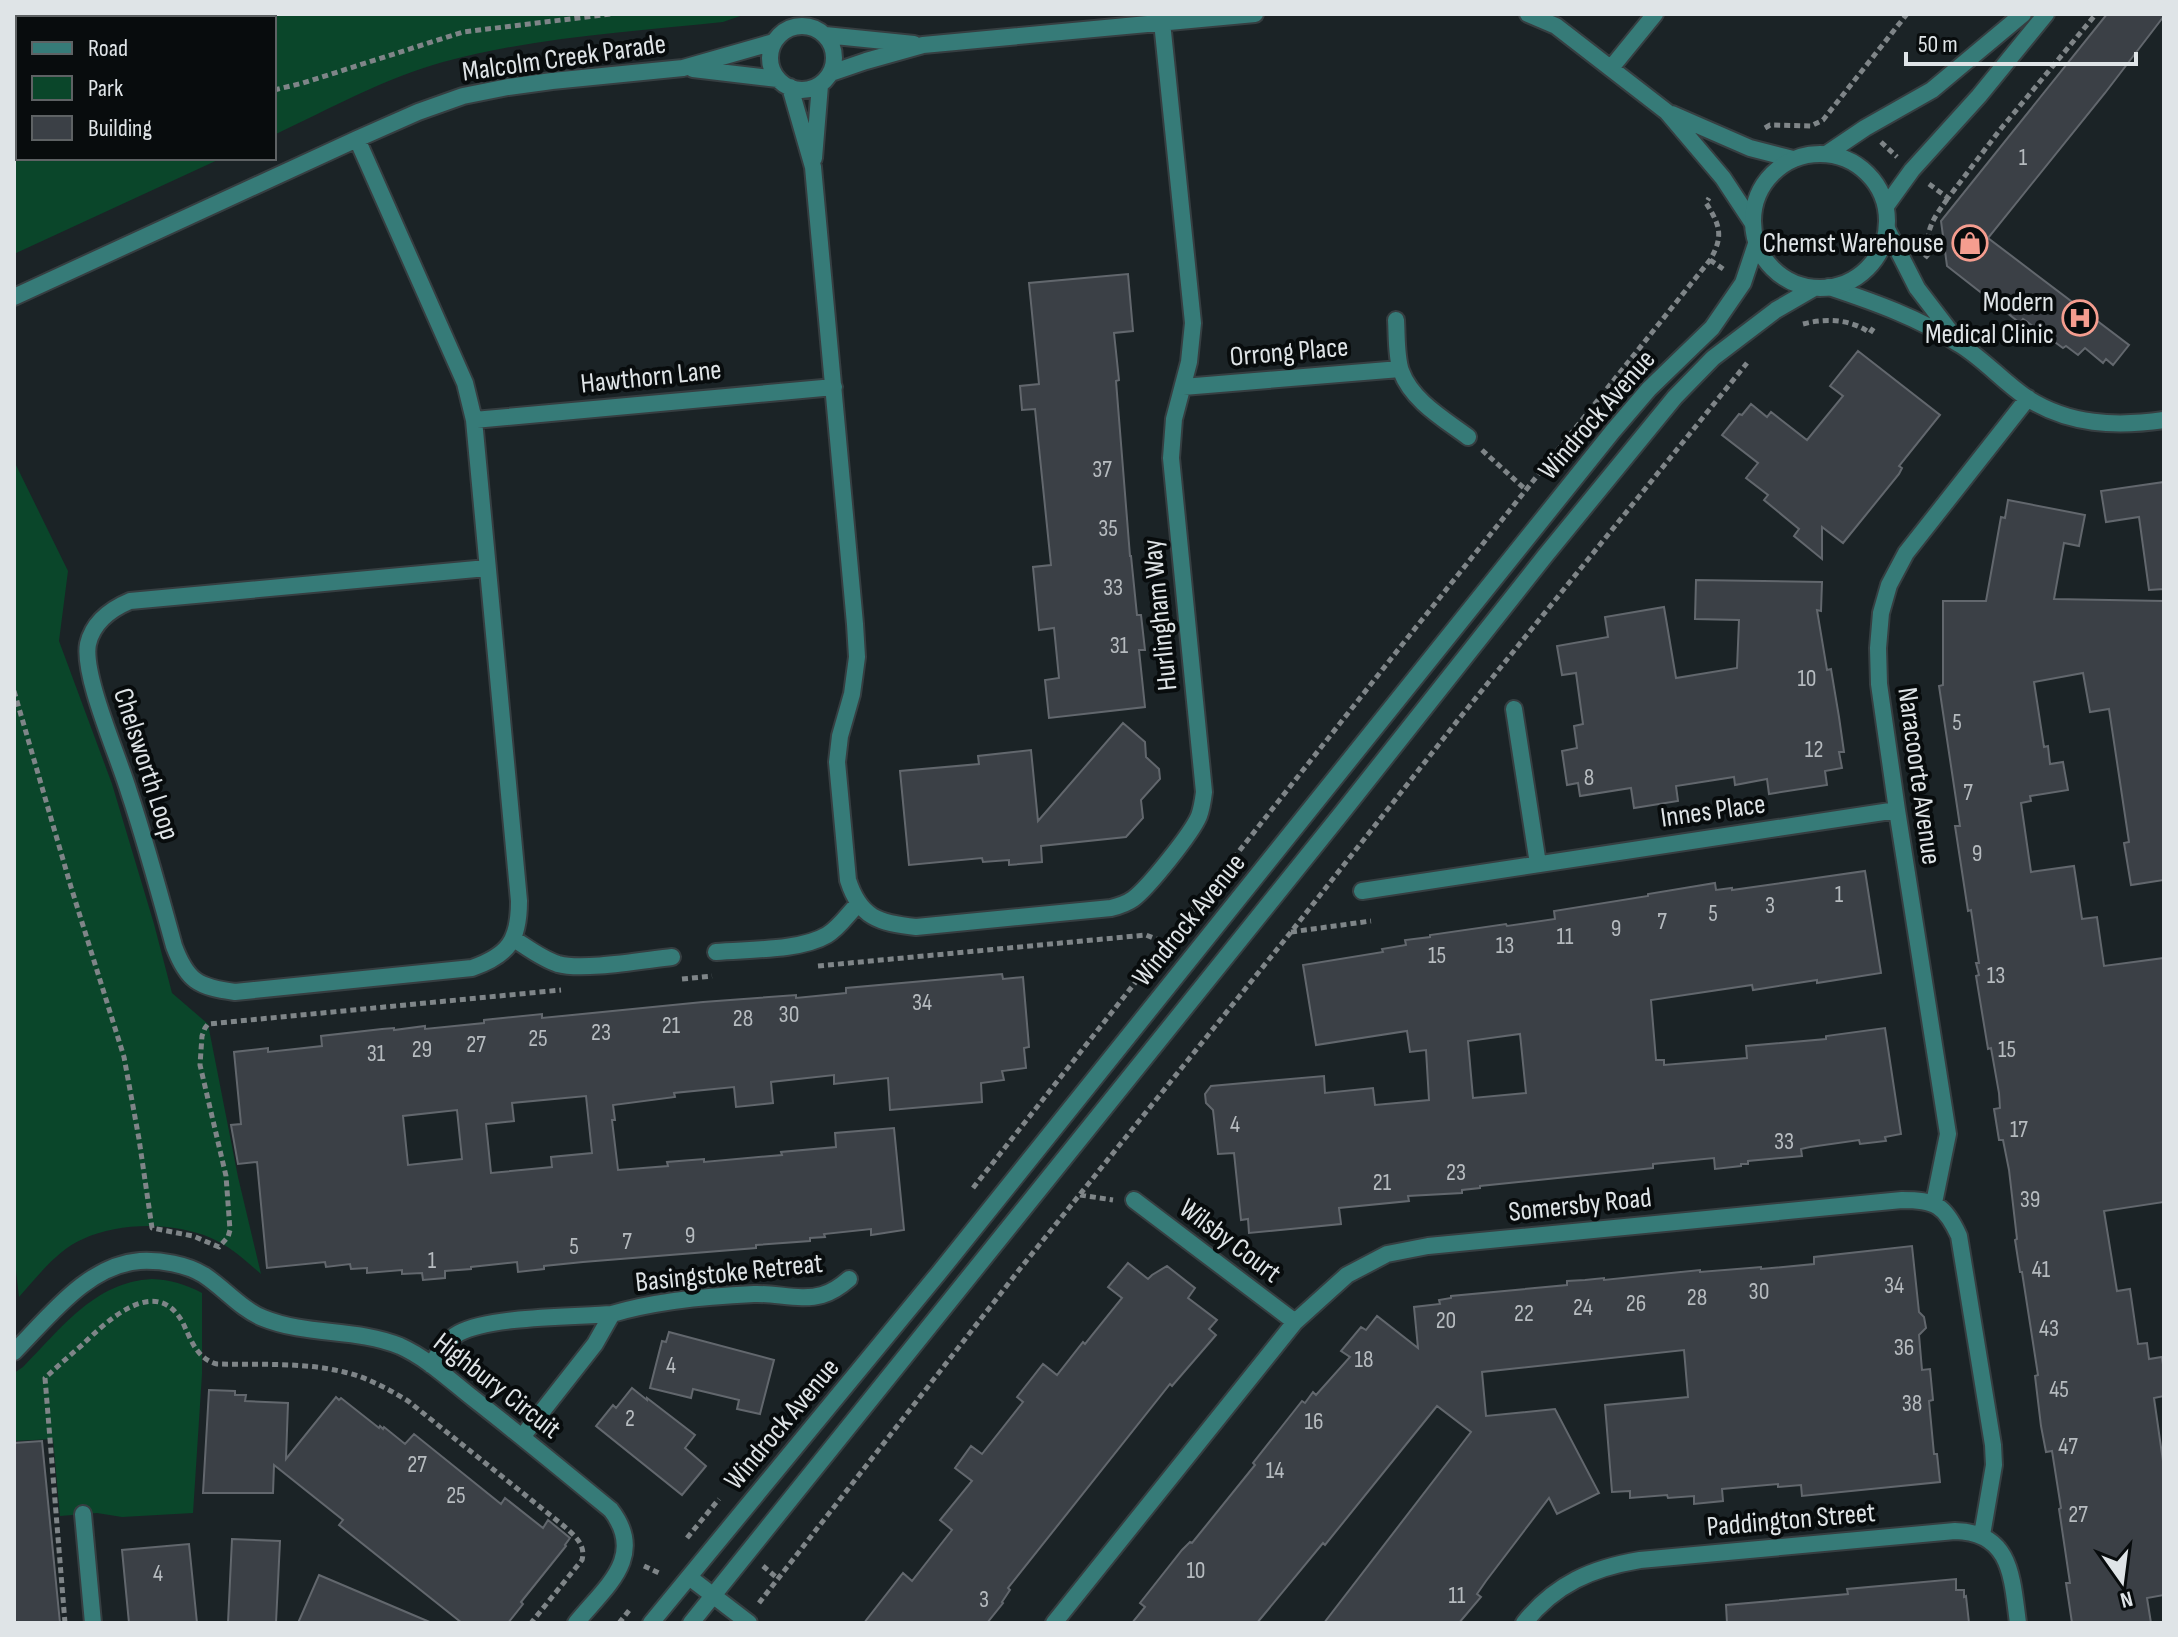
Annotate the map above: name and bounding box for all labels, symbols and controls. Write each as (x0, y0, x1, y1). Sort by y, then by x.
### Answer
legend (16, 16, 276, 160)
scale bar (1906, 16, 2136, 66)
street label: Malcolm Creek Parade (460, 27, 668, 89)
text: 50 m (1918, 30, 1958, 59)
text: Road (88, 34, 128, 63)
text: Park (88, 74, 123, 103)
text: Building (88, 114, 152, 143)
house number: 1 (2019, 143, 2028, 172)
shop icon: Chemst Warehouse (1951, 224, 1989, 262)
place label: Chemst Warehouse (1762, 227, 1944, 260)
place label: Modern Medical Clinic (1925, 286, 2054, 351)
hospital icon: Modern Medical Clinic (2061, 299, 2099, 337)
street label: Orrong Place (1228, 330, 1350, 374)
street label: Windrock Avenue (1532, 343, 1662, 487)
street label: Hawthorn Lane (579, 353, 723, 401)
house number: 37 (1092, 455, 1112, 484)
house number: 35 (1098, 514, 1118, 543)
street label: Hurlingham Way (1136, 537, 1184, 692)
house number: 33 (1103, 573, 1123, 602)
house number: 31 (1110, 631, 1129, 660)
house number: 10 (1797, 664, 1817, 693)
street label: Chelsworth Loop (106, 684, 186, 844)
street label: Naracoorte Avenue (1890, 685, 1948, 867)
house number: 5 (1952, 708, 1962, 737)
house number: 12 (1805, 735, 1823, 764)
house number: 8 (1584, 763, 1594, 792)
house number: 7 (1963, 778, 1973, 807)
street label: Innes Place (1658, 787, 1768, 835)
house number: 9 (1972, 839, 1982, 868)
street label: Windrock Avenue (1125, 847, 1253, 993)
house number: 1 (1835, 880, 1844, 909)
house number: 3 (1765, 891, 1775, 920)
house number: 5 (1708, 899, 1718, 928)
house number: 7 (1657, 907, 1667, 936)
house number: 9 (1611, 914, 1621, 943)
house number: 11 (1557, 922, 1574, 951)
house number: 13 (1496, 931, 1514, 960)
house number: 15 (1428, 941, 1446, 970)
house number: 13 (1987, 961, 2005, 990)
house number: 34 (912, 988, 932, 1017)
house number: 30 (779, 1000, 799, 1029)
house number: 28 (733, 1004, 753, 1033)
house number: 21 (662, 1011, 681, 1040)
house number: 23 (591, 1018, 611, 1047)
house number: 25 (528, 1024, 548, 1053)
house number: 27 (466, 1030, 486, 1059)
house number: 29 (412, 1035, 432, 1064)
house number: 15 (1998, 1035, 2016, 1064)
house number: 31 (367, 1039, 386, 1068)
house number: 4 (1230, 1110, 1240, 1139)
house number: 17 (2010, 1115, 2028, 1144)
house number: 33 (1774, 1127, 1794, 1156)
house number: 23 (1446, 1158, 1466, 1187)
house number: 21 (1373, 1168, 1392, 1197)
street label: Somersby Road (1507, 1181, 1653, 1229)
house number: 39 (2020, 1185, 2040, 1214)
street label: Wilsby Court (1173, 1192, 1287, 1290)
house number: 9 (685, 1221, 695, 1250)
house number: 7 (622, 1227, 632, 1256)
house number: 5 (569, 1232, 579, 1261)
house number: 1 (428, 1246, 437, 1275)
street label: Basingstoke Retreat (634, 1247, 824, 1299)
house number: 41 (2032, 1255, 2051, 1284)
house number: 34 (1884, 1271, 1904, 1300)
house number: 30 (1749, 1277, 1769, 1306)
house number: 28 (1687, 1283, 1707, 1312)
house number: 26 (1626, 1289, 1646, 1318)
house number: 24 (1573, 1293, 1593, 1322)
house number: 22 (1514, 1299, 1534, 1328)
house number: 20 (1436, 1306, 1456, 1335)
house number: 43 (2039, 1314, 2059, 1343)
street label: Highbury Circuit (427, 1326, 567, 1446)
house number: 36 (1894, 1333, 1914, 1362)
house number: 18 (1355, 1345, 1373, 1374)
house number: 4 (666, 1351, 676, 1380)
street label: Windrock Avenue (718, 1352, 846, 1496)
house number: 45 (2049, 1375, 2069, 1404)
house number: 38 (1902, 1389, 1922, 1418)
house number: 2 (625, 1404, 635, 1433)
house number: 16 (1305, 1407, 1323, 1436)
house number: 47 (2058, 1432, 2078, 1461)
house number: 27 (407, 1450, 427, 1479)
house number: 14 (1266, 1456, 1284, 1485)
house number: 25 (446, 1481, 466, 1510)
street label: Paddington Street (1705, 1496, 1877, 1544)
house number: 27 (2068, 1500, 2088, 1529)
north arrow (2082, 1541, 2162, 1621)
house number: 10 (1186, 1556, 1206, 1585)
house number: 4 (153, 1559, 163, 1588)
house number: 11 (1449, 1581, 1466, 1610)
text: N (2118, 1584, 2135, 1613)
house number: 3 (979, 1585, 989, 1614)

